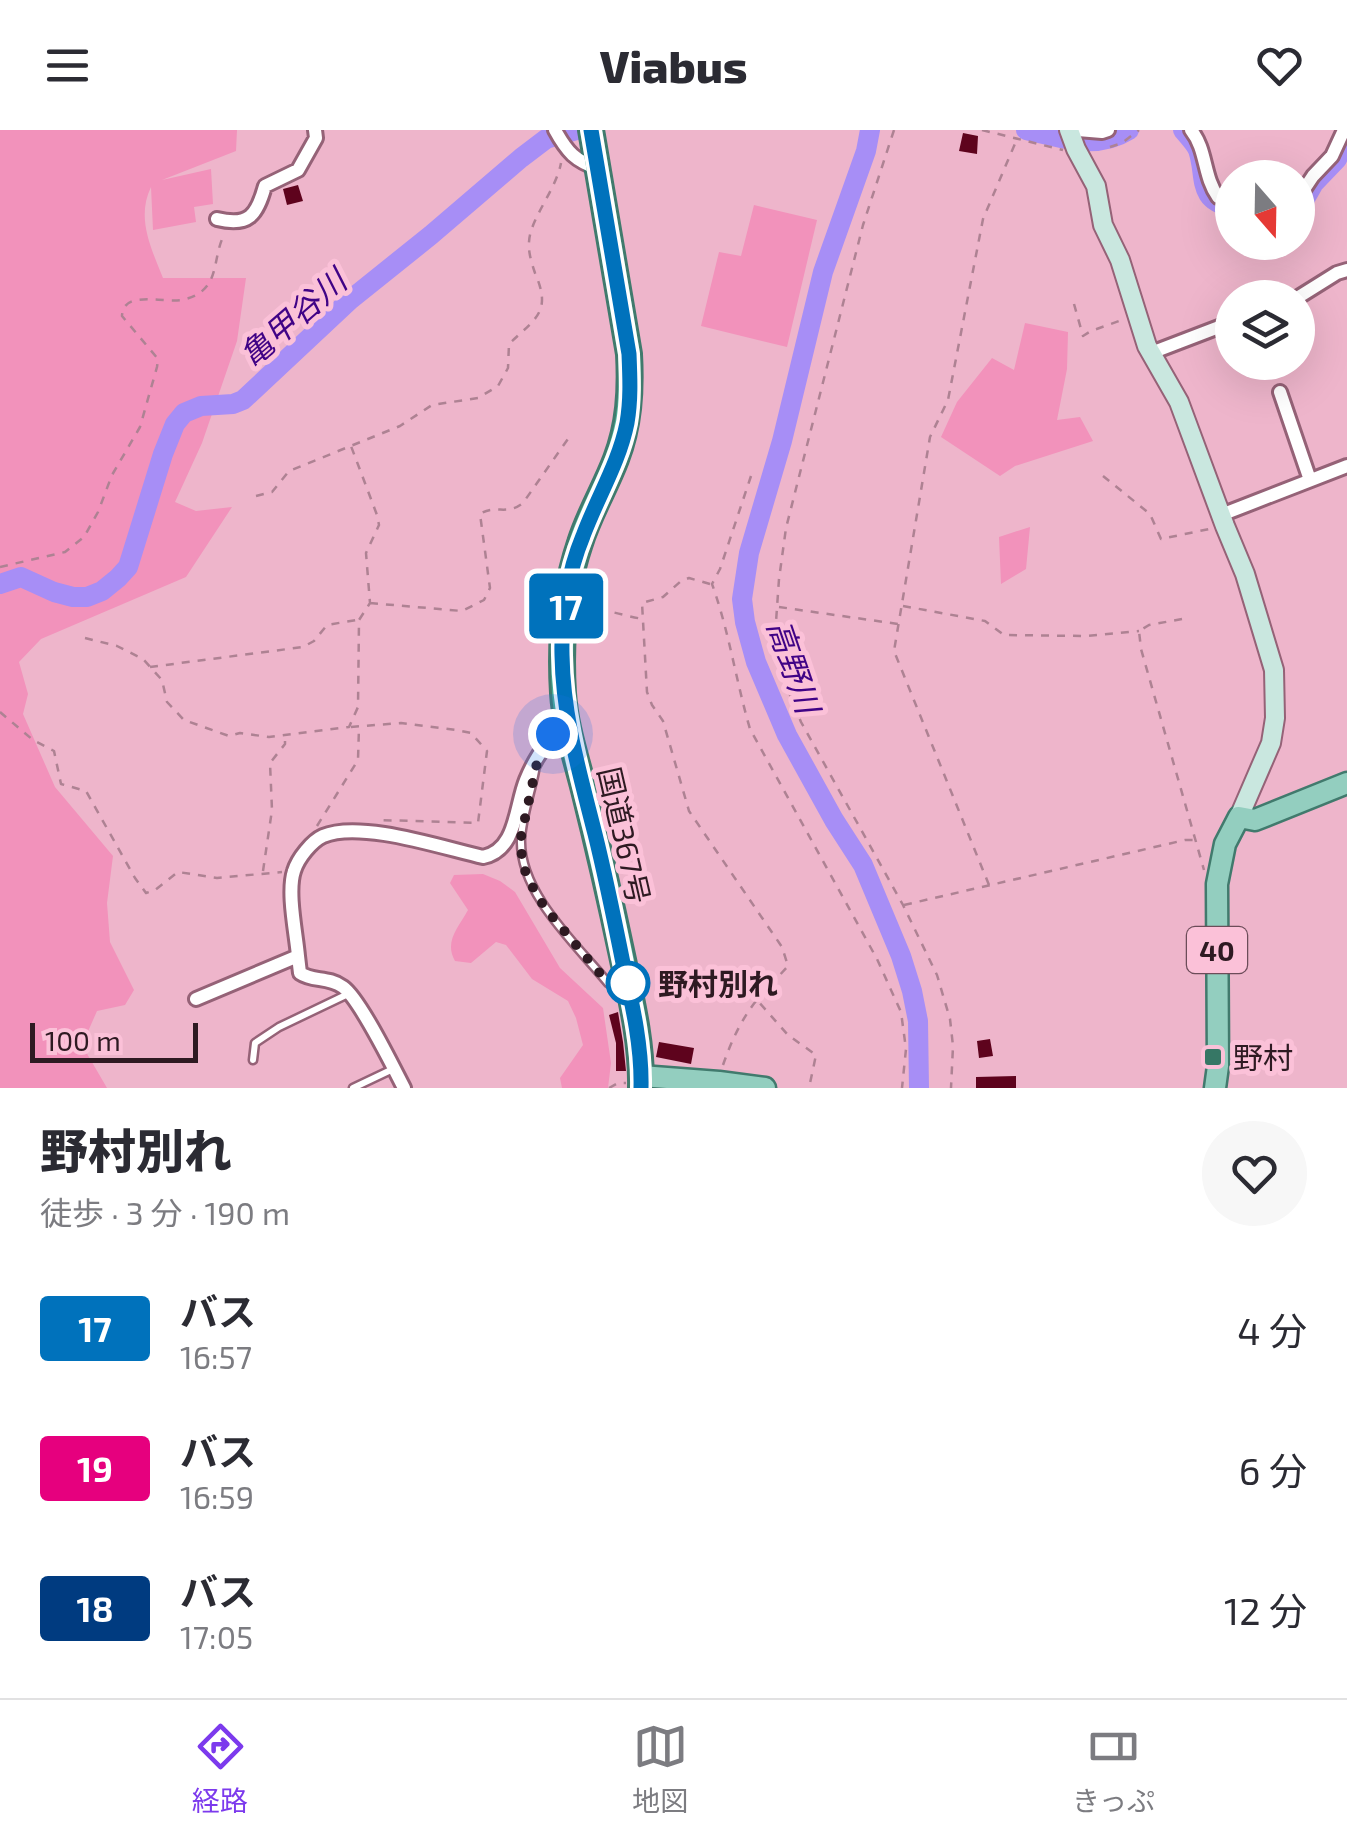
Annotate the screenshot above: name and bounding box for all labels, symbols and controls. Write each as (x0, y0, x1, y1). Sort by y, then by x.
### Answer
icon: menu (40, 38, 95, 93)
text: Viabus (600, 38, 747, 92)
icon: heart (1252, 38, 1307, 93)
north arrow (1215, 160, 1315, 260)
map controls (1215, 160, 1315, 380)
water label: 亀甲谷川 (231, 259, 355, 373)
button: layers (1215, 280, 1315, 380)
line badge: 17 (521, 574, 611, 638)
text: 17 (549, 585, 583, 627)
water label: 高野川 (761, 614, 830, 720)
your location (528, 709, 578, 759)
street label: 国道367号 (592, 763, 658, 907)
road number: 40 (1187, 927, 1247, 973)
marker: 野村別れ (607, 962, 649, 1004)
place label: 野村別れ (658, 965, 778, 1001)
scale bar (30, 1018, 198, 1063)
text: 100 m (45, 1023, 121, 1057)
place label: 野村 (1233, 1039, 1293, 1075)
marker: 野村 (1202, 1046, 1224, 1068)
text: 野村別れ (40, 1121, 232, 1179)
button: heart (1202, 1121, 1307, 1226)
text: 徒歩 · 3 分 · 190 m (40, 1193, 290, 1231)
text: バス (180, 1288, 256, 1334)
text: 17 (78, 1307, 112, 1349)
text: 4 分 (1237, 1307, 1307, 1353)
text: 16:57 (180, 1337, 252, 1375)
text: バス (180, 1428, 256, 1474)
text: 19 (77, 1447, 113, 1489)
text: 6 分 (1239, 1447, 1307, 1493)
text: 16:59 (180, 1477, 254, 1515)
text: バス (180, 1568, 256, 1614)
text: 18 (77, 1587, 113, 1629)
text: 12 分 (1224, 1587, 1307, 1633)
text: 17:05 (180, 1617, 253, 1655)
tab: 経路 (192, 1719, 248, 1819)
tab: 地図 (632, 1719, 688, 1819)
tab: きっぷ (1072, 1719, 1155, 1819)

